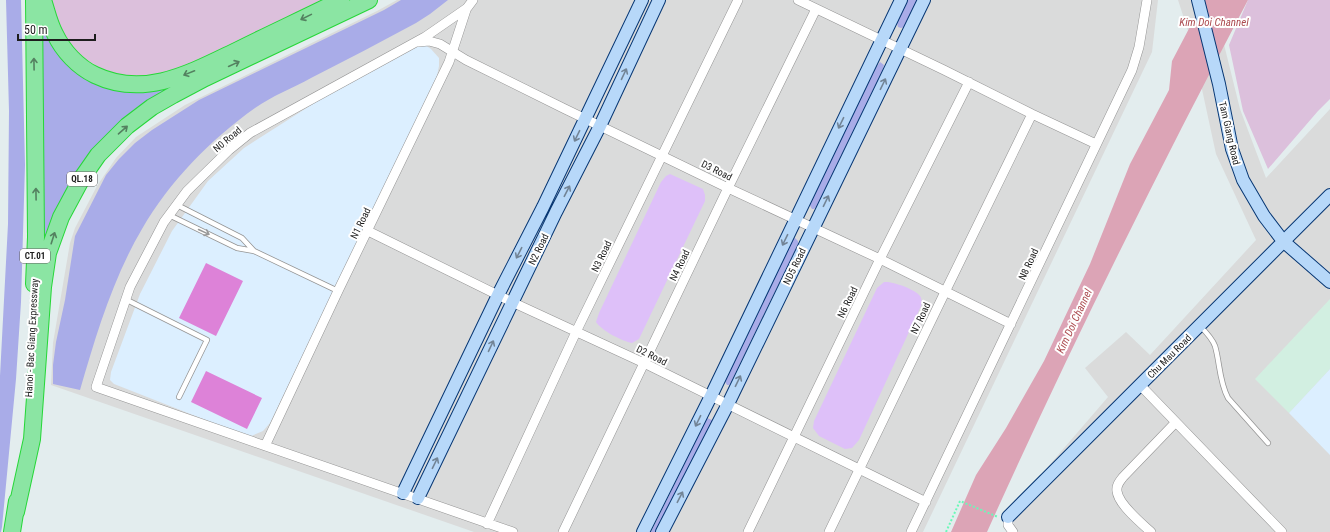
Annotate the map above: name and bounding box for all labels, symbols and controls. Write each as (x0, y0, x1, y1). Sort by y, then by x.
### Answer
one-way arrow (301, 14, 313, 21)
scale bar (18, 16, 95, 42)
water label: Kim Doi Channel (1179, 16, 1249, 29)
text: 50 m (24, 23, 48, 37)
one-way arrow (30, 58, 38, 71)
one-way arrow (228, 60, 240, 67)
one-way arrow (183, 69, 195, 77)
one-way arrow (621, 69, 628, 81)
one-way arrow (880, 79, 887, 91)
street label: Tam Giang Road (1217, 100, 1242, 166)
one-way arrow (837, 117, 844, 129)
street label: N0 Road (211, 124, 244, 154)
one-way arrow (117, 126, 128, 135)
one-way arrow (573, 130, 580, 142)
street label: D3 Road (700, 158, 734, 183)
road number: QL.18 (67, 172, 97, 186)
one-way arrow (563, 185, 571, 197)
one-way arrow (32, 188, 40, 201)
one-way arrow (822, 195, 830, 207)
street label: N1 Road (348, 206, 373, 241)
one-way arrow (198, 229, 210, 236)
one-way arrow (50, 232, 57, 245)
street label: N2 Road (526, 232, 551, 267)
one-way arrow (781, 234, 788, 246)
street label: N3 Road (589, 239, 614, 274)
one-way arrow (515, 246, 523, 258)
street label: ND5 Road (781, 246, 808, 286)
street label: N8 Road (1016, 247, 1041, 282)
street label: N4 Road (667, 248, 692, 283)
road number: CT.01 (20, 249, 50, 263)
street label: Hanoi - Bac Giang Expressway (23, 278, 40, 398)
street label: N6 Road (835, 285, 860, 320)
water label: Kim Doi Channel (1054, 287, 1095, 355)
street label: N7 Road (908, 301, 933, 336)
street label: Chu Mau Road (1145, 332, 1193, 380)
one-way arrow (488, 340, 495, 352)
street label: D2 Road (635, 343, 669, 368)
one-way arrow (735, 375, 743, 387)
one-way arrow (694, 414, 701, 426)
one-way arrow (432, 457, 439, 469)
one-way arrow (677, 491, 684, 503)

